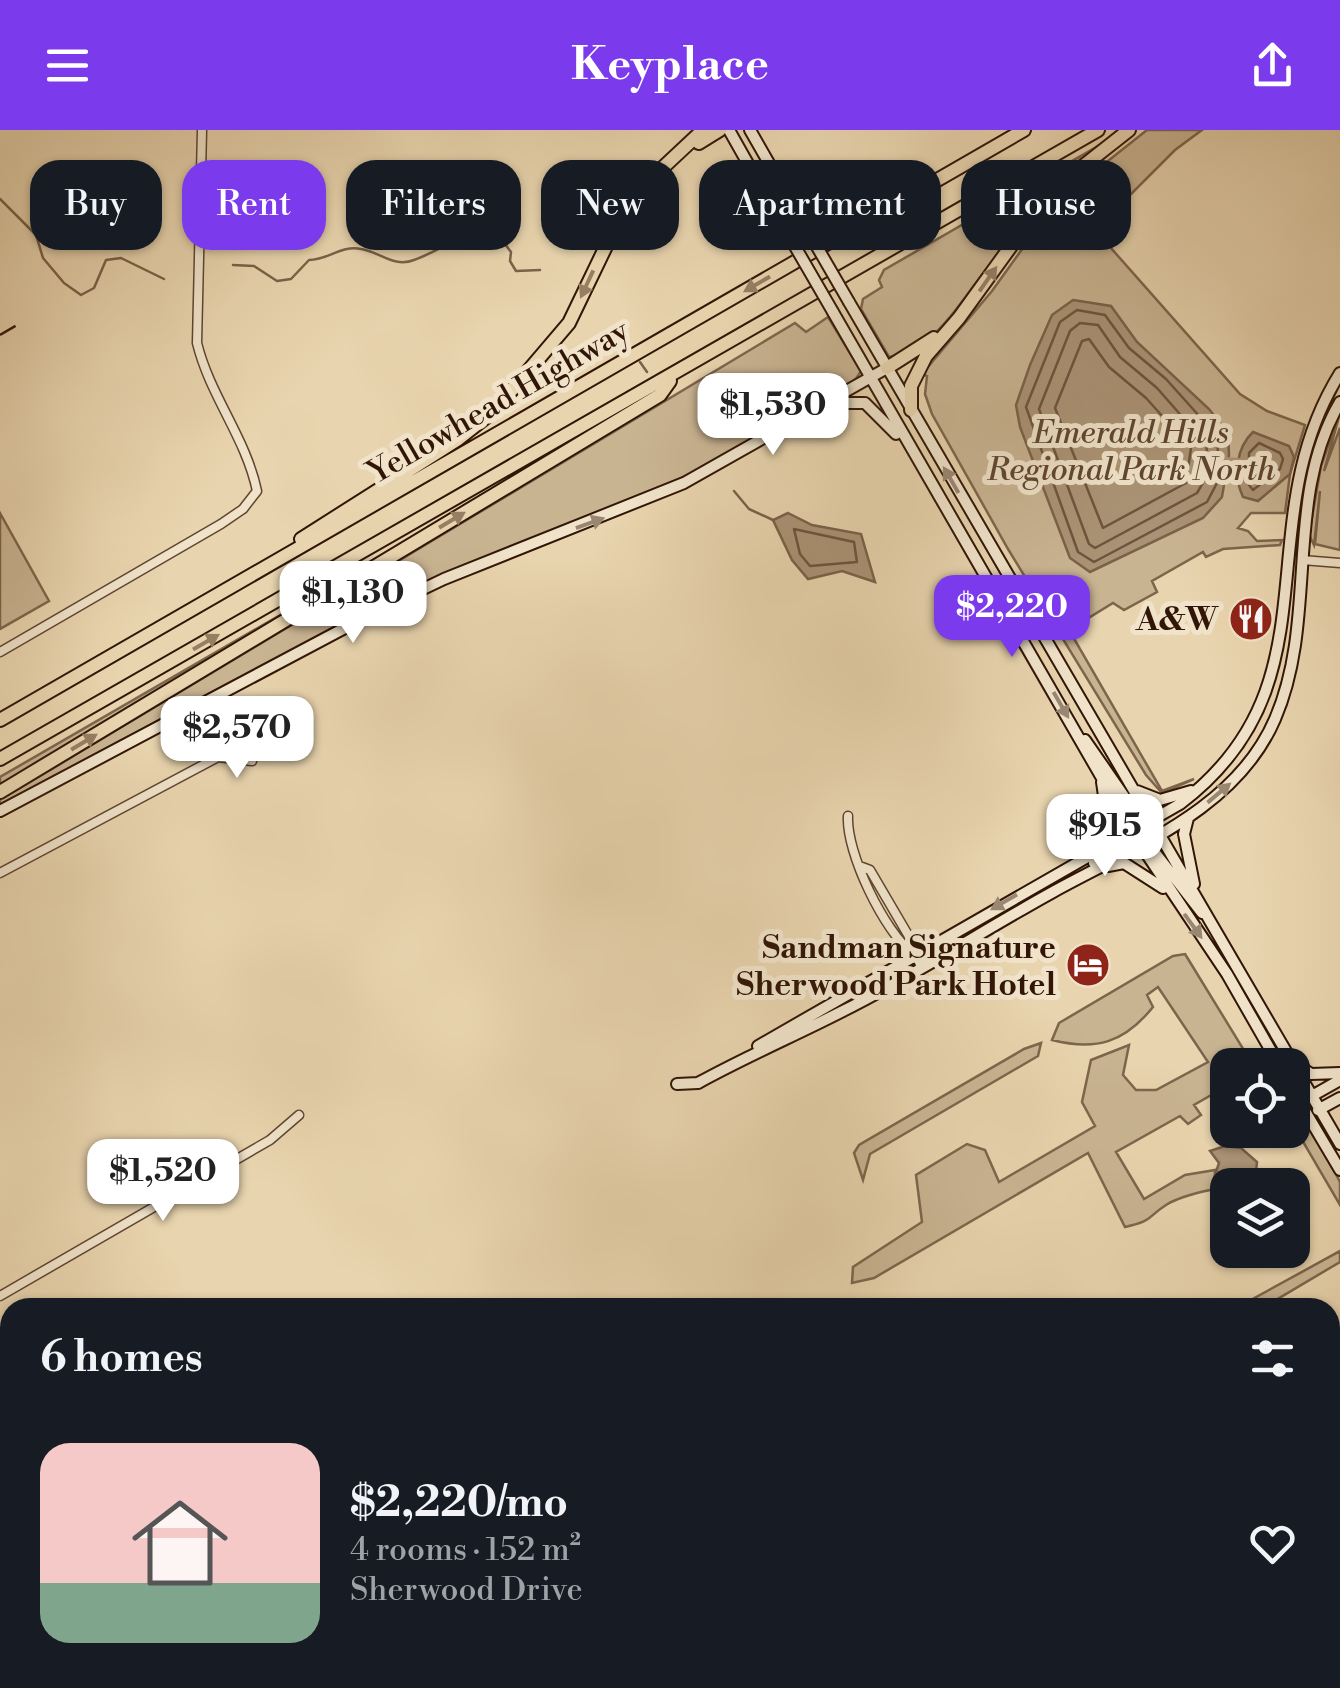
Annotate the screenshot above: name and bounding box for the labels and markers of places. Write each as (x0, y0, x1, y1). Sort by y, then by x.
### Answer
pin: $1,530 (692, 373, 854, 458)
pin: $1,130 (272, 561, 434, 646)
pin: $2,220 (931, 575, 1093, 660)
restaurant icon: A&W (1228, 596, 1274, 642)
place label: A&W (1135, 600, 1219, 640)
pin: $2,570 (156, 696, 318, 781)
pin: $915 (1046, 794, 1164, 879)
place label: Sandman Signature Sherwood Park Hotel (736, 928, 1056, 1005)
hotel icon: Sandman Signature Sherwood Park Hotel (1065, 942, 1111, 988)
pin: $1,520 (82, 1139, 244, 1224)

